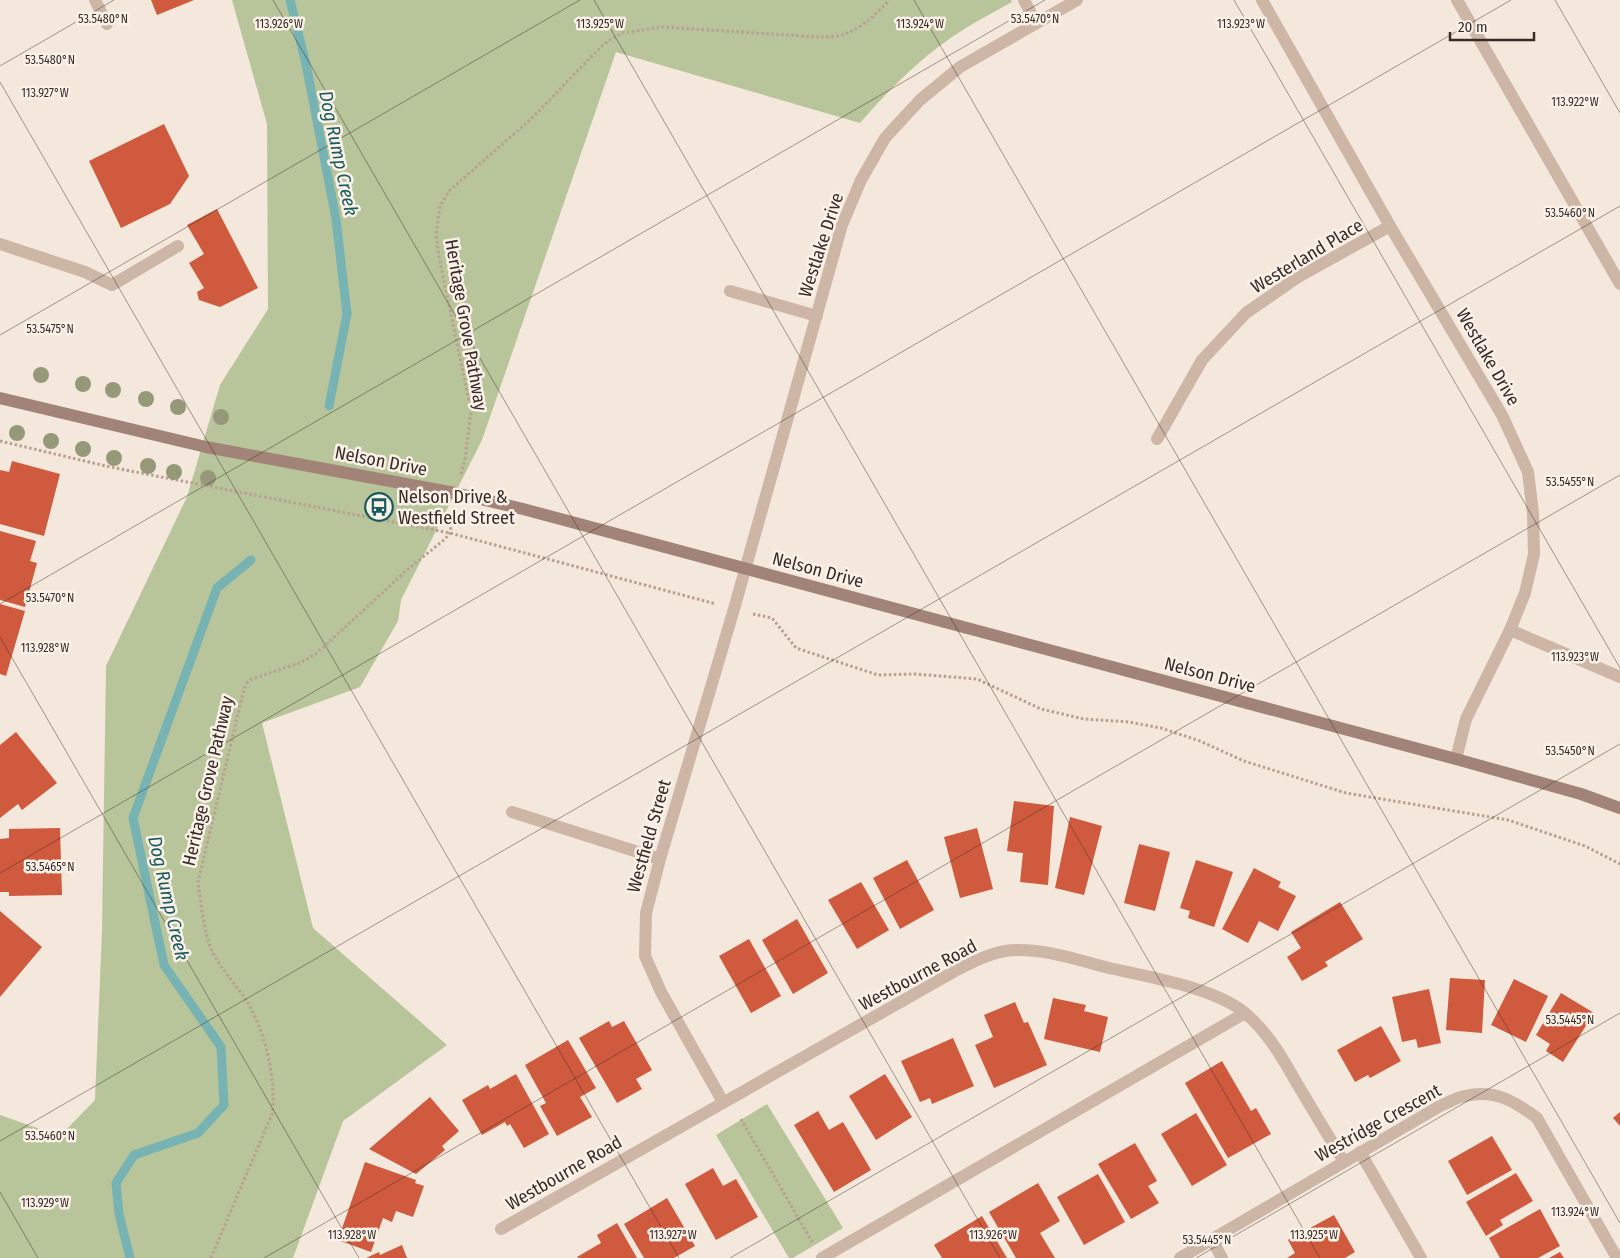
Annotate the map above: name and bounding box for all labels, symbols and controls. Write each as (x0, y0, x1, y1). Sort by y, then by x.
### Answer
scale bar (1450, 10, 1534, 42)
text: 53.5480°N (78, 12, 128, 26)
text: 53.5470°N (1011, 12, 1059, 26)
text: 113.926°W (255, 17, 303, 31)
text: 113.925°W (576, 17, 624, 31)
text: 113.924°W (896, 17, 944, 31)
text: 113.923°W (1217, 17, 1265, 31)
text: 20 m (1458, 18, 1488, 36)
text: 53.5480°N (25, 53, 75, 67)
text: 113.927°W (21, 86, 69, 100)
water label: Dog Rump Creek (314, 89, 363, 218)
text: 113.922°W (1551, 95, 1599, 109)
street label: Westlake Drive (794, 190, 848, 300)
text: 53.5460°N (1545, 206, 1595, 220)
street label: Westerland Place (1247, 214, 1367, 298)
street label: Heritage Grove Pathway (440, 238, 492, 412)
street label: Westlake Drive (1451, 305, 1525, 410)
text: 53.5475°N (26, 322, 74, 336)
street label: Nelson Drive (333, 441, 429, 481)
text: 53.5455°N (1546, 475, 1594, 489)
place label: Nelson Drive & Westfield Street (398, 486, 515, 529)
bus stop icon: Nelson Drive & Westfield Street (364, 492, 394, 522)
street label: Nelson Drive (770, 547, 866, 593)
text: 53.5470°N (26, 591, 74, 605)
text: 113.928°W (21, 641, 69, 655)
text: 113.923°W (1551, 650, 1599, 664)
street label: Nelson Drive (1162, 652, 1258, 698)
street label: Heritage Grove Pathway (178, 694, 238, 868)
text: 53.5450°N (1545, 744, 1595, 758)
street label: Westfield Street (622, 777, 676, 895)
water label: Dog Rump Creek (143, 834, 194, 963)
text: 53.5465°N (25, 860, 75, 874)
street label: Westbourne Road (855, 935, 981, 1015)
text: 53.5445°N (1546, 1013, 1594, 1027)
street label: Westridge Crescent (1311, 1079, 1445, 1167)
text: 53.5460°N (25, 1129, 75, 1143)
street label: Westbourne Road (502, 1131, 626, 1215)
text: 113.929°W (21, 1196, 69, 1210)
text: 113.924°W (1551, 1205, 1599, 1219)
text: 113.928°W (328, 1228, 376, 1242)
text: 113.927°W (649, 1228, 697, 1242)
text: 113.926°W (969, 1228, 1017, 1242)
text: 113.925°W (1290, 1228, 1338, 1242)
text: 53.5445°N (1183, 1233, 1231, 1247)

